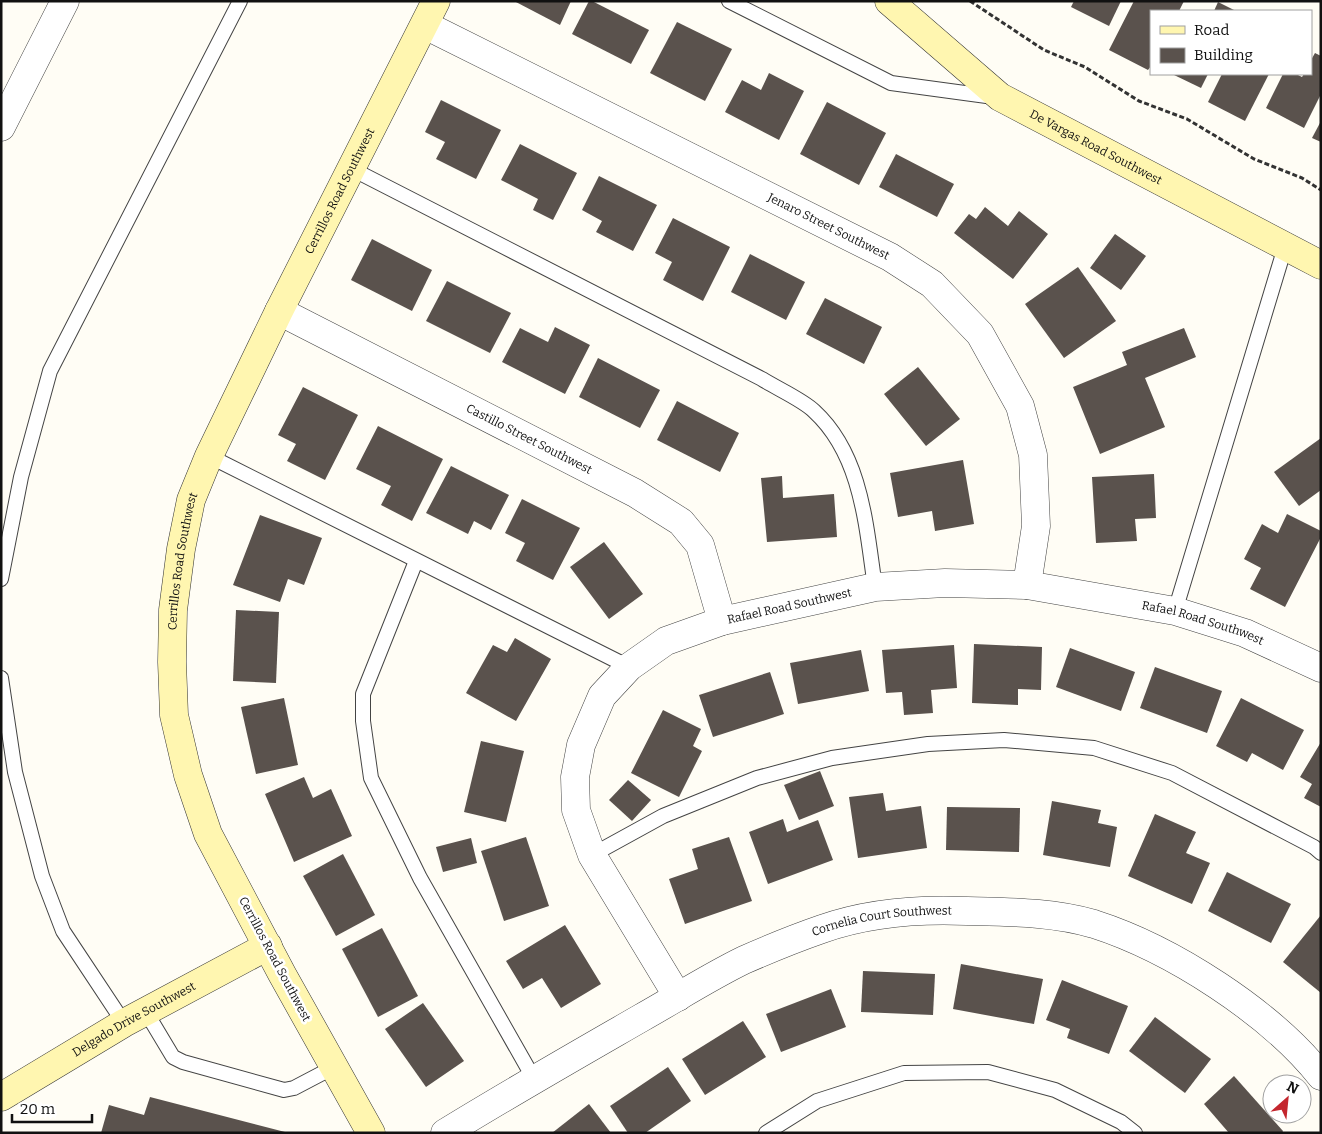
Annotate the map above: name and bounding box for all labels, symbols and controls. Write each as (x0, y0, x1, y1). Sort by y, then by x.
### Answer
legend (1150, 10, 1312, 75)
text: Road (1194, 21, 1229, 39)
text: Building (1194, 46, 1253, 64)
street label: De Vargas Road Southwest (1027, 107, 1165, 188)
street label: Cerrillos Road Southwest (302, 125, 378, 256)
street label: Jenaro Street Southwest (765, 190, 892, 263)
street label: Castillo Street Southwest (464, 401, 595, 477)
street label: Cerrillos Road Southwest (166, 490, 201, 630)
street label: Rafael Road Southwest (726, 585, 854, 627)
street label: Rafael Road Southwest (1141, 598, 1267, 648)
street label: Cerrillos Road Southwest (236, 894, 314, 1024)
street label: Cornelia Court Southwest (810, 904, 953, 939)
street label: Delgado Drive Southwest (70, 979, 198, 1059)
north arrow (1262, 1074, 1312, 1124)
text: N (1284, 1078, 1302, 1098)
scale bar (12, 1092, 92, 1124)
text: 20 m (20, 1100, 56, 1118)

